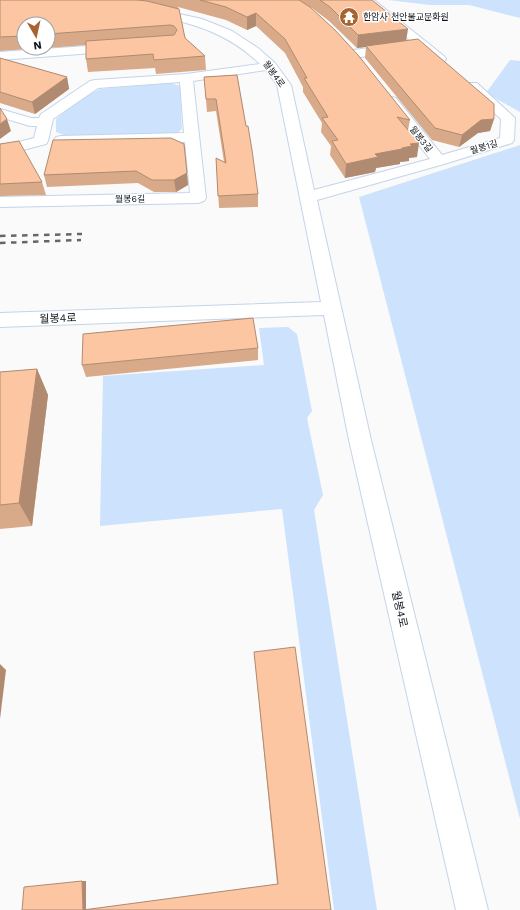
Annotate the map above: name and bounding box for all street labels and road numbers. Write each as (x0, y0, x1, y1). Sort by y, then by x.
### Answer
street label: 월봉4로 (261, 59, 287, 89)
street label: 월봉3길 (408, 124, 434, 154)
street label: 월봉1길 (469, 138, 499, 156)
street label: 월봉6길 (115, 194, 145, 204)
street label: 월봉4로 (39, 311, 77, 326)
street label: 월봉4로 (389, 590, 410, 629)

